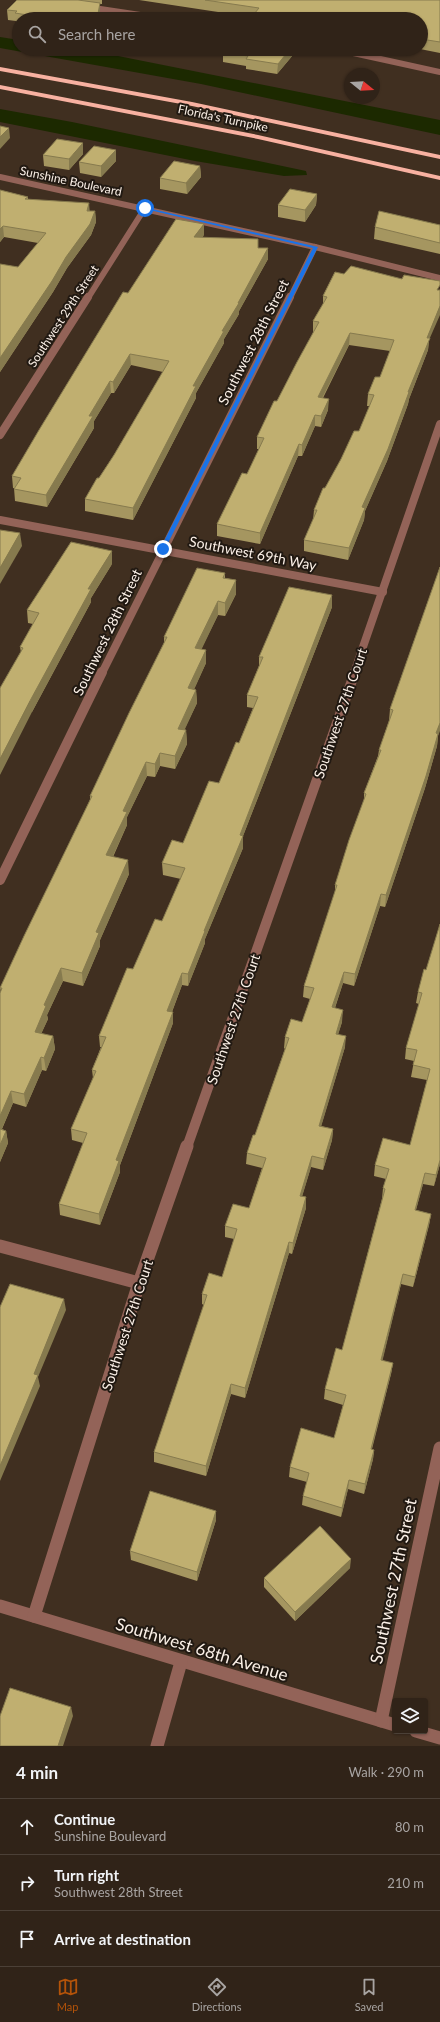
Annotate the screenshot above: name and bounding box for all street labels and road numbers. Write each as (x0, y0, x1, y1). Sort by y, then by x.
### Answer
street label: Florida's Turnpike (177, 101, 269, 135)
street label: Sunshine Boulevard (19, 163, 123, 199)
street label: Southwest 29th Street (24, 262, 102, 370)
street label: Southwest 28th Street (214, 276, 292, 408)
street label: Southwest 69th Way (188, 532, 319, 574)
street label: Southwest 28th Street (69, 566, 145, 698)
street label: Southwest 27th Court (310, 646, 370, 780)
street label: Southwest 27th Court (203, 952, 263, 1086)
street label: Southwest 27th Court (98, 1257, 156, 1393)
street label: Southwest 27th Street (365, 1497, 421, 1665)
street label: Southwest 68th Avenue (113, 1613, 291, 1685)

